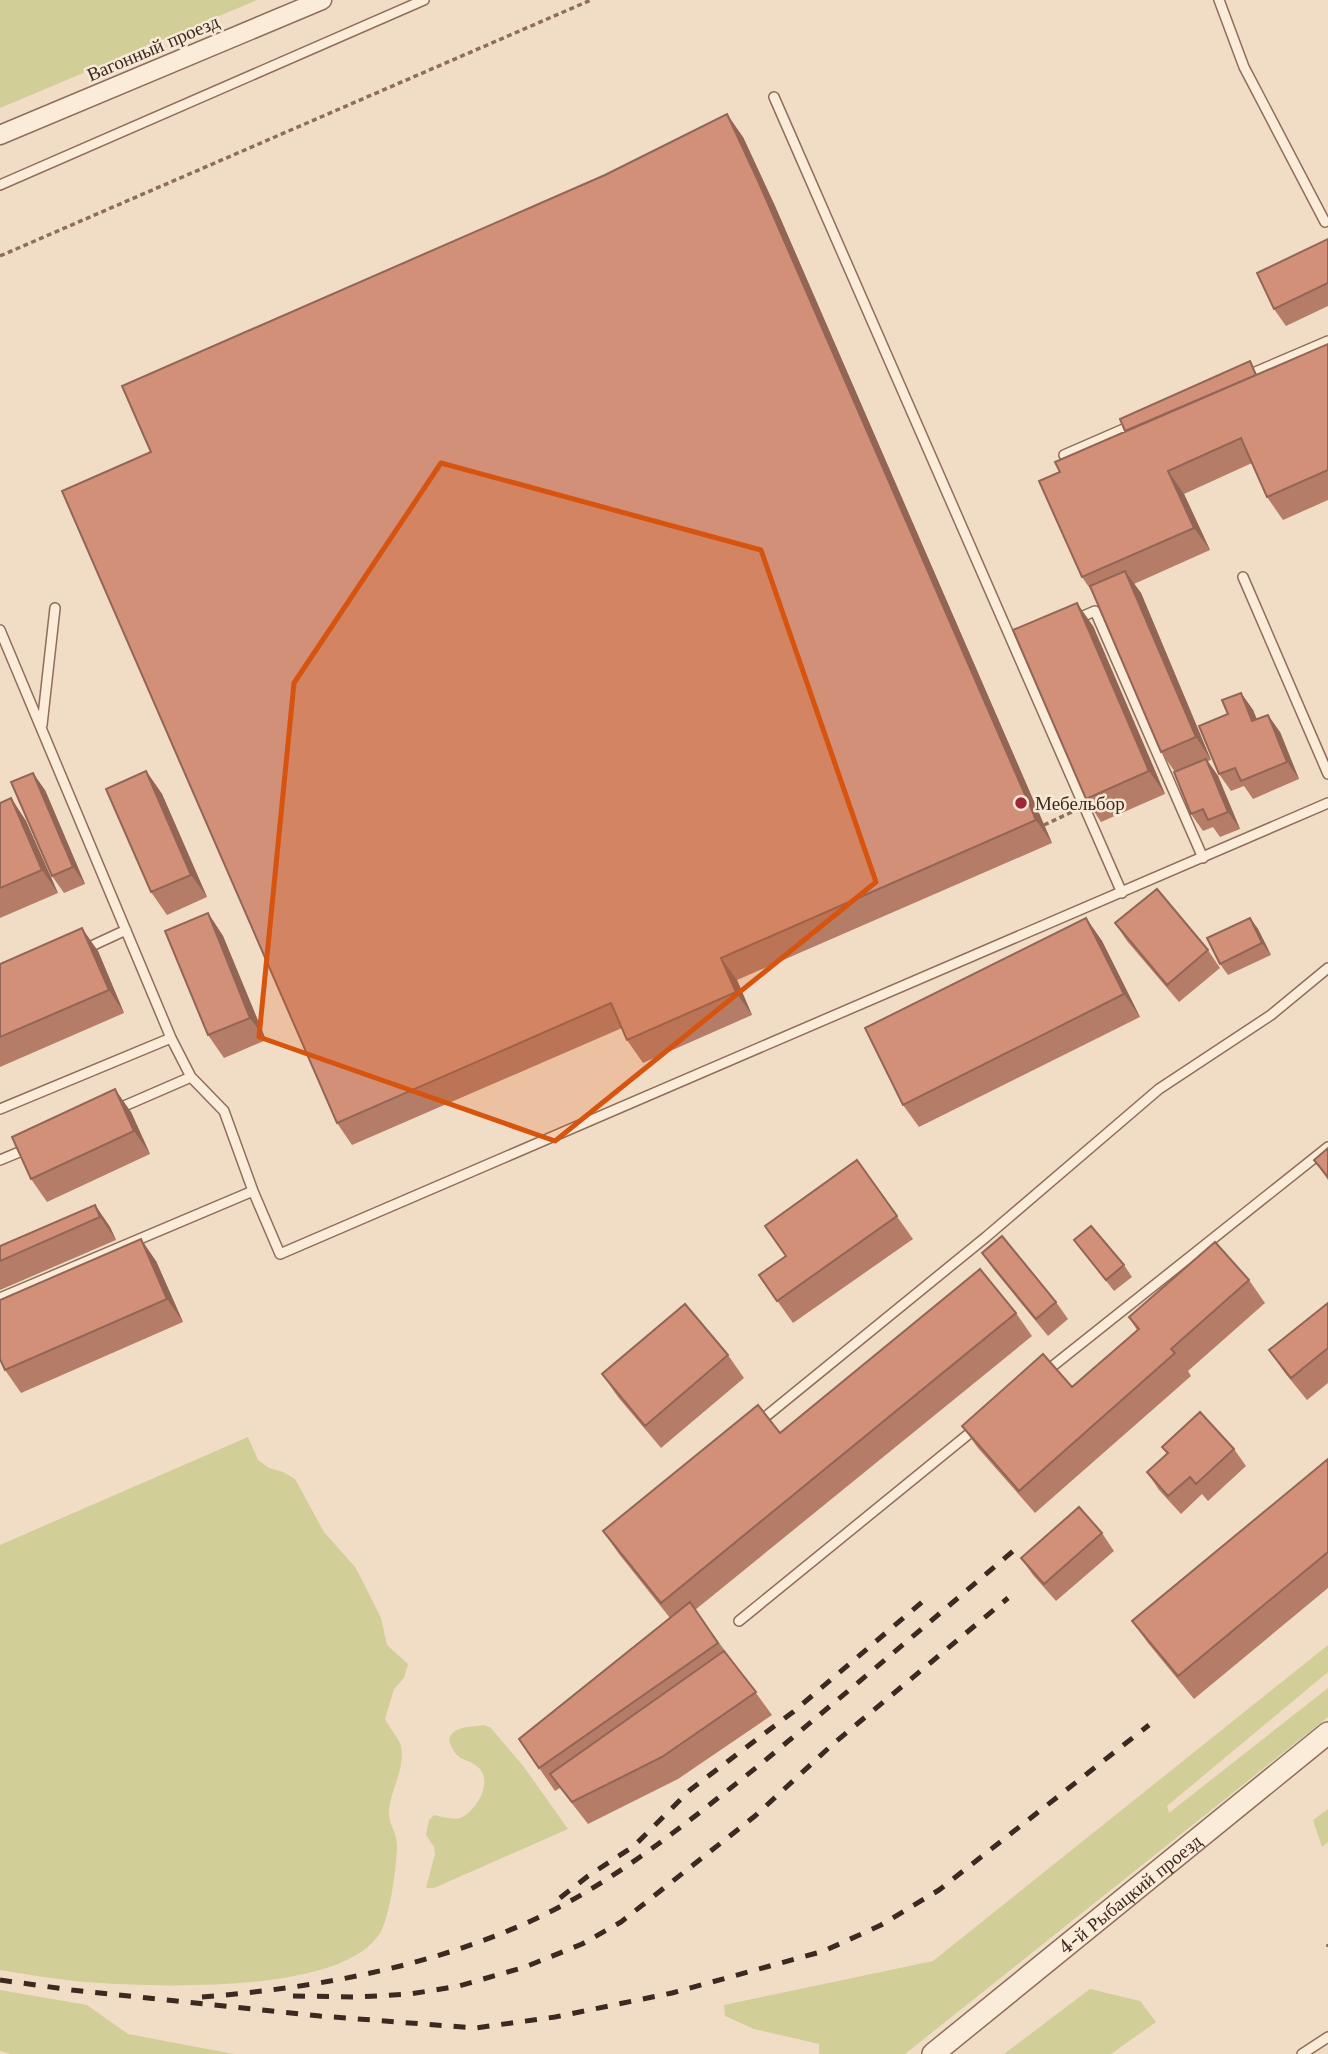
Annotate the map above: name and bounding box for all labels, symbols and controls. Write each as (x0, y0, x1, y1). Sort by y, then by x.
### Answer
street label: Вагонный проезд (83, 10, 223, 86)
place label: Мебельбор (1035, 792, 1125, 815)
marker: Мебельбор (1013, 795, 1029, 811)
street label: 4-й Рыбацкий проезд (1054, 1829, 1206, 1959)

